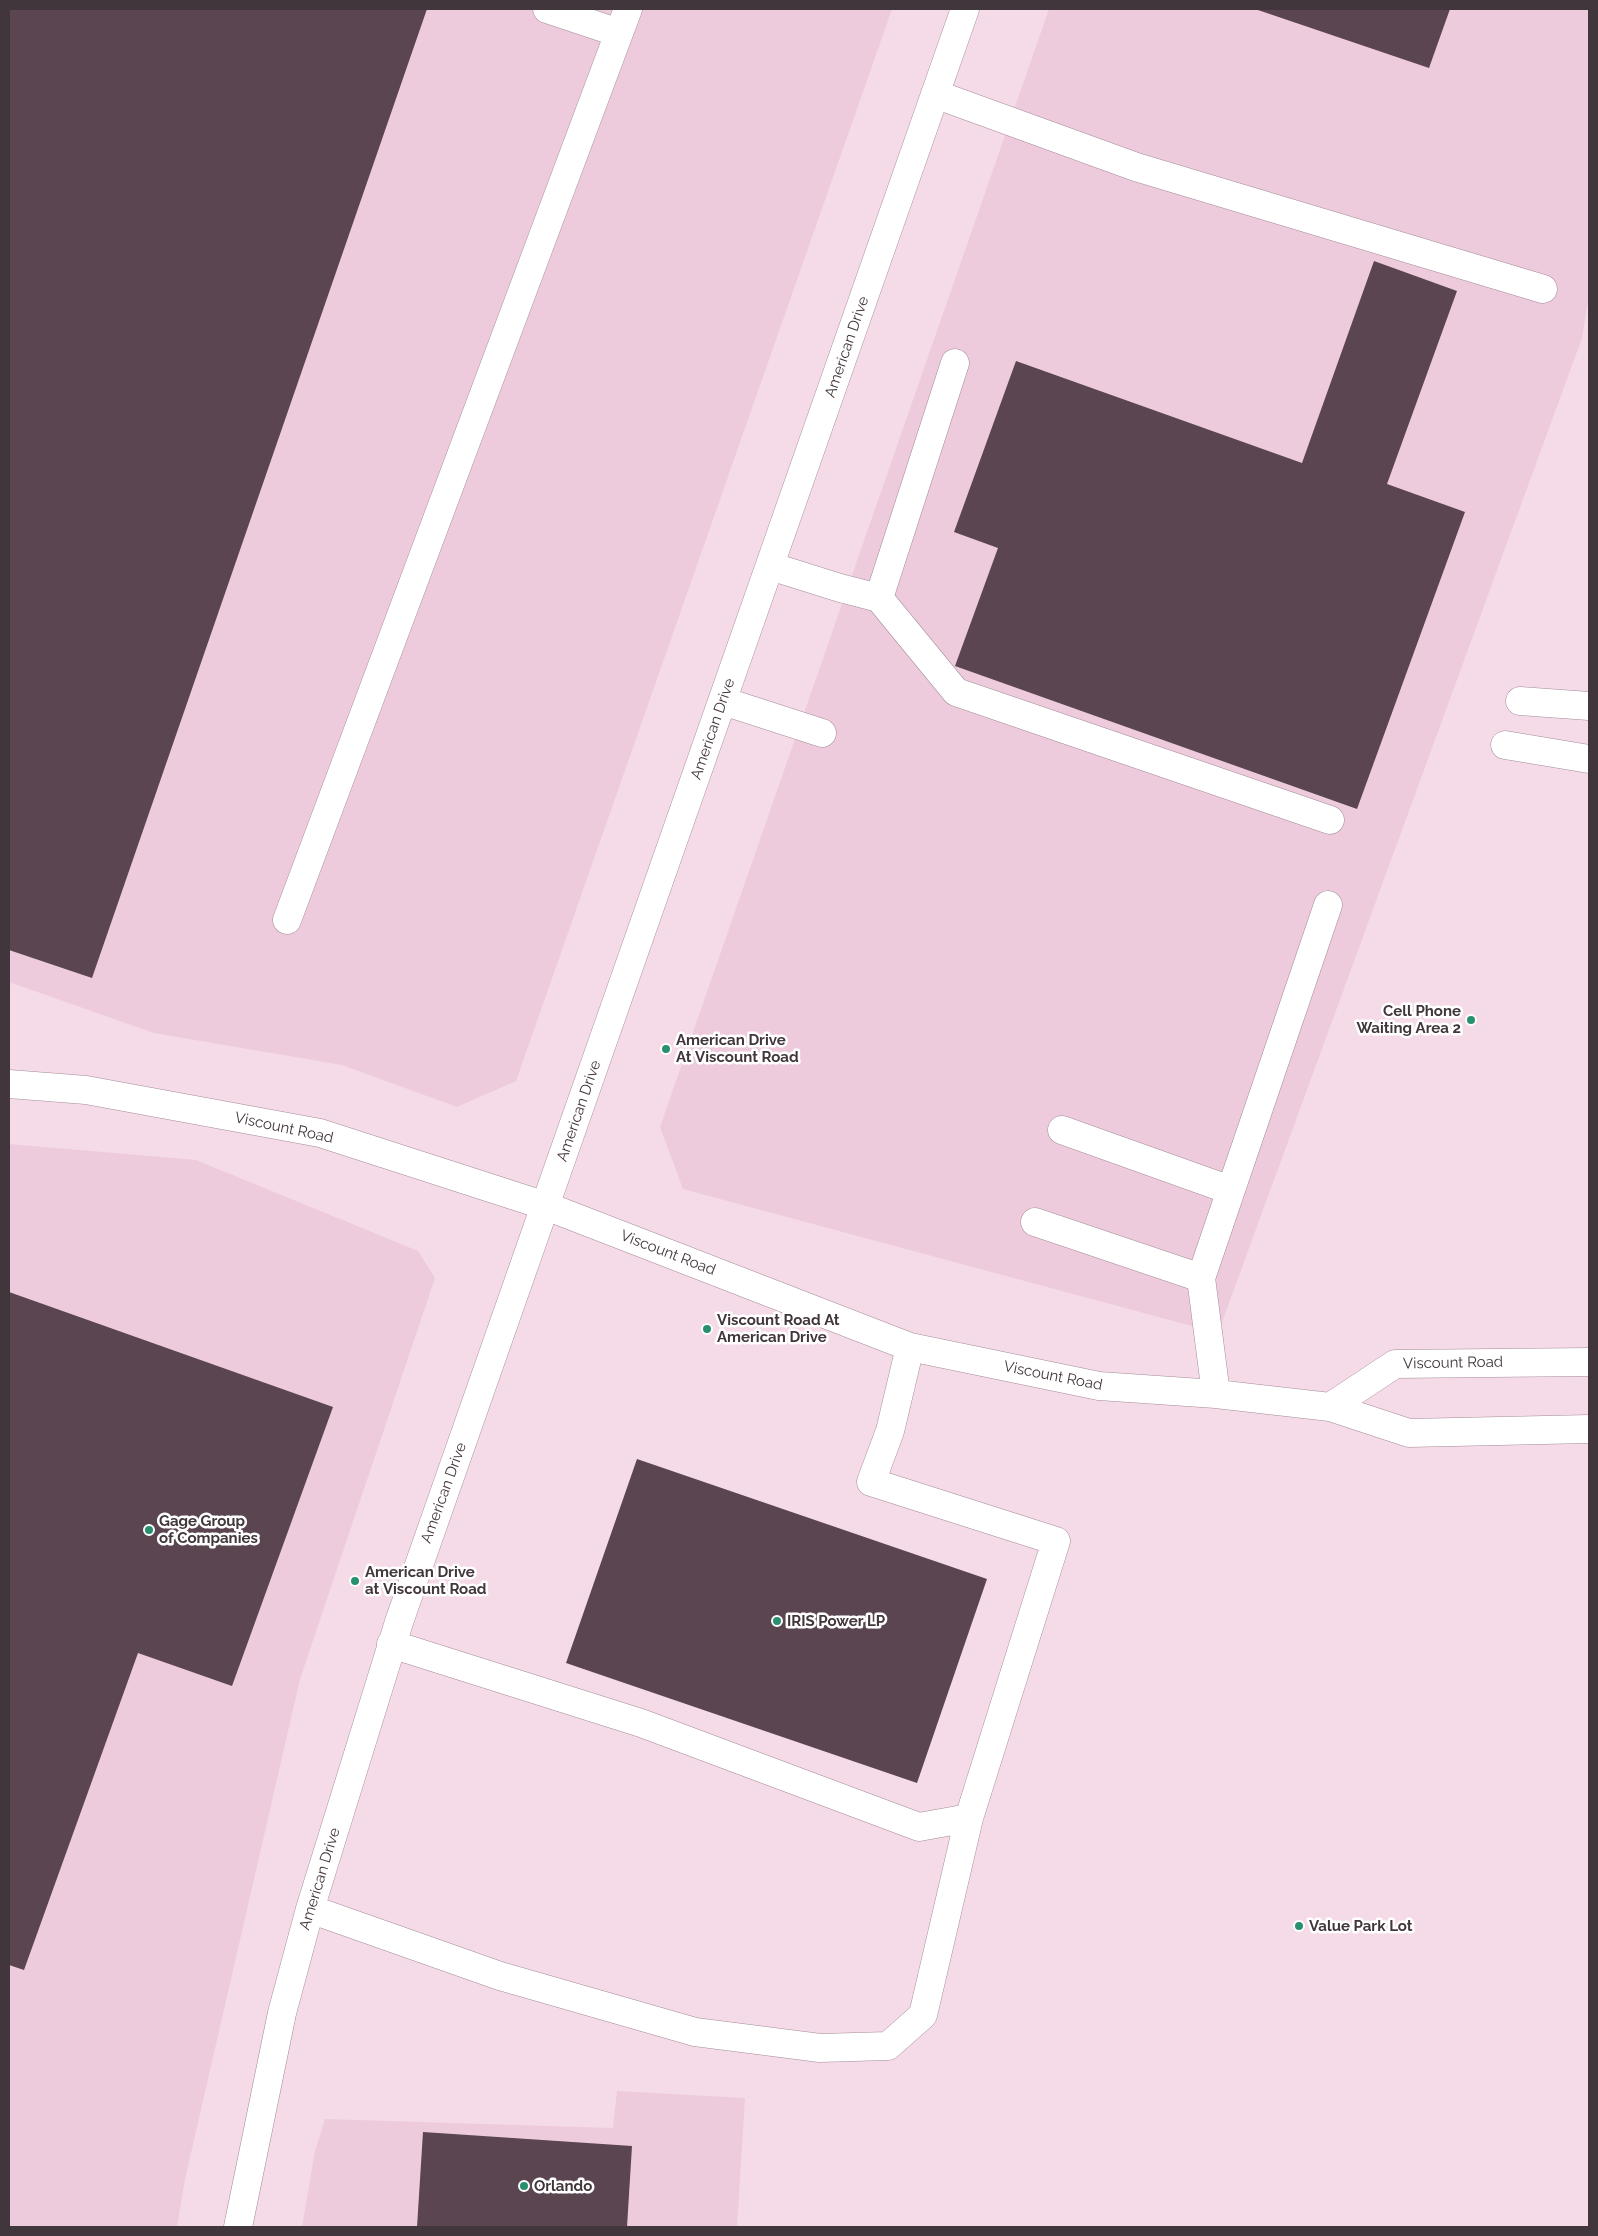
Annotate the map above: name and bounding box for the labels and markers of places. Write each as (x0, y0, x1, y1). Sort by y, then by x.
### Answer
place label: Cell Phone Waiting Area 2 (1356, 1002, 1461, 1037)
marker: Cell Phone Waiting Area 2 (1465, 1014, 1477, 1026)
place label: American Drive At Viscount Road (676, 1031, 799, 1066)
marker: American Drive At Viscount Road (660, 1043, 672, 1055)
place label: Viscount Road At American Drive (717, 1311, 840, 1346)
marker: Viscount Road At American Drive (701, 1323, 713, 1335)
place label: Gage Group of Companies (159, 1512, 258, 1547)
marker: Gage Group of Companies (143, 1524, 155, 1536)
place label: American Drive at Viscount Road (365, 1563, 486, 1598)
marker: American Drive at Viscount Road (349, 1575, 361, 1587)
place label: IRIS Power LP (787, 1612, 885, 1630)
marker: IRIS Power LP (771, 1615, 783, 1627)
place label: Value Park Lot (1309, 1917, 1413, 1935)
marker: Value Park Lot (1293, 1920, 1305, 1932)
place label: Orlando (534, 2177, 592, 2195)
marker: Orlando (518, 2180, 530, 2192)

